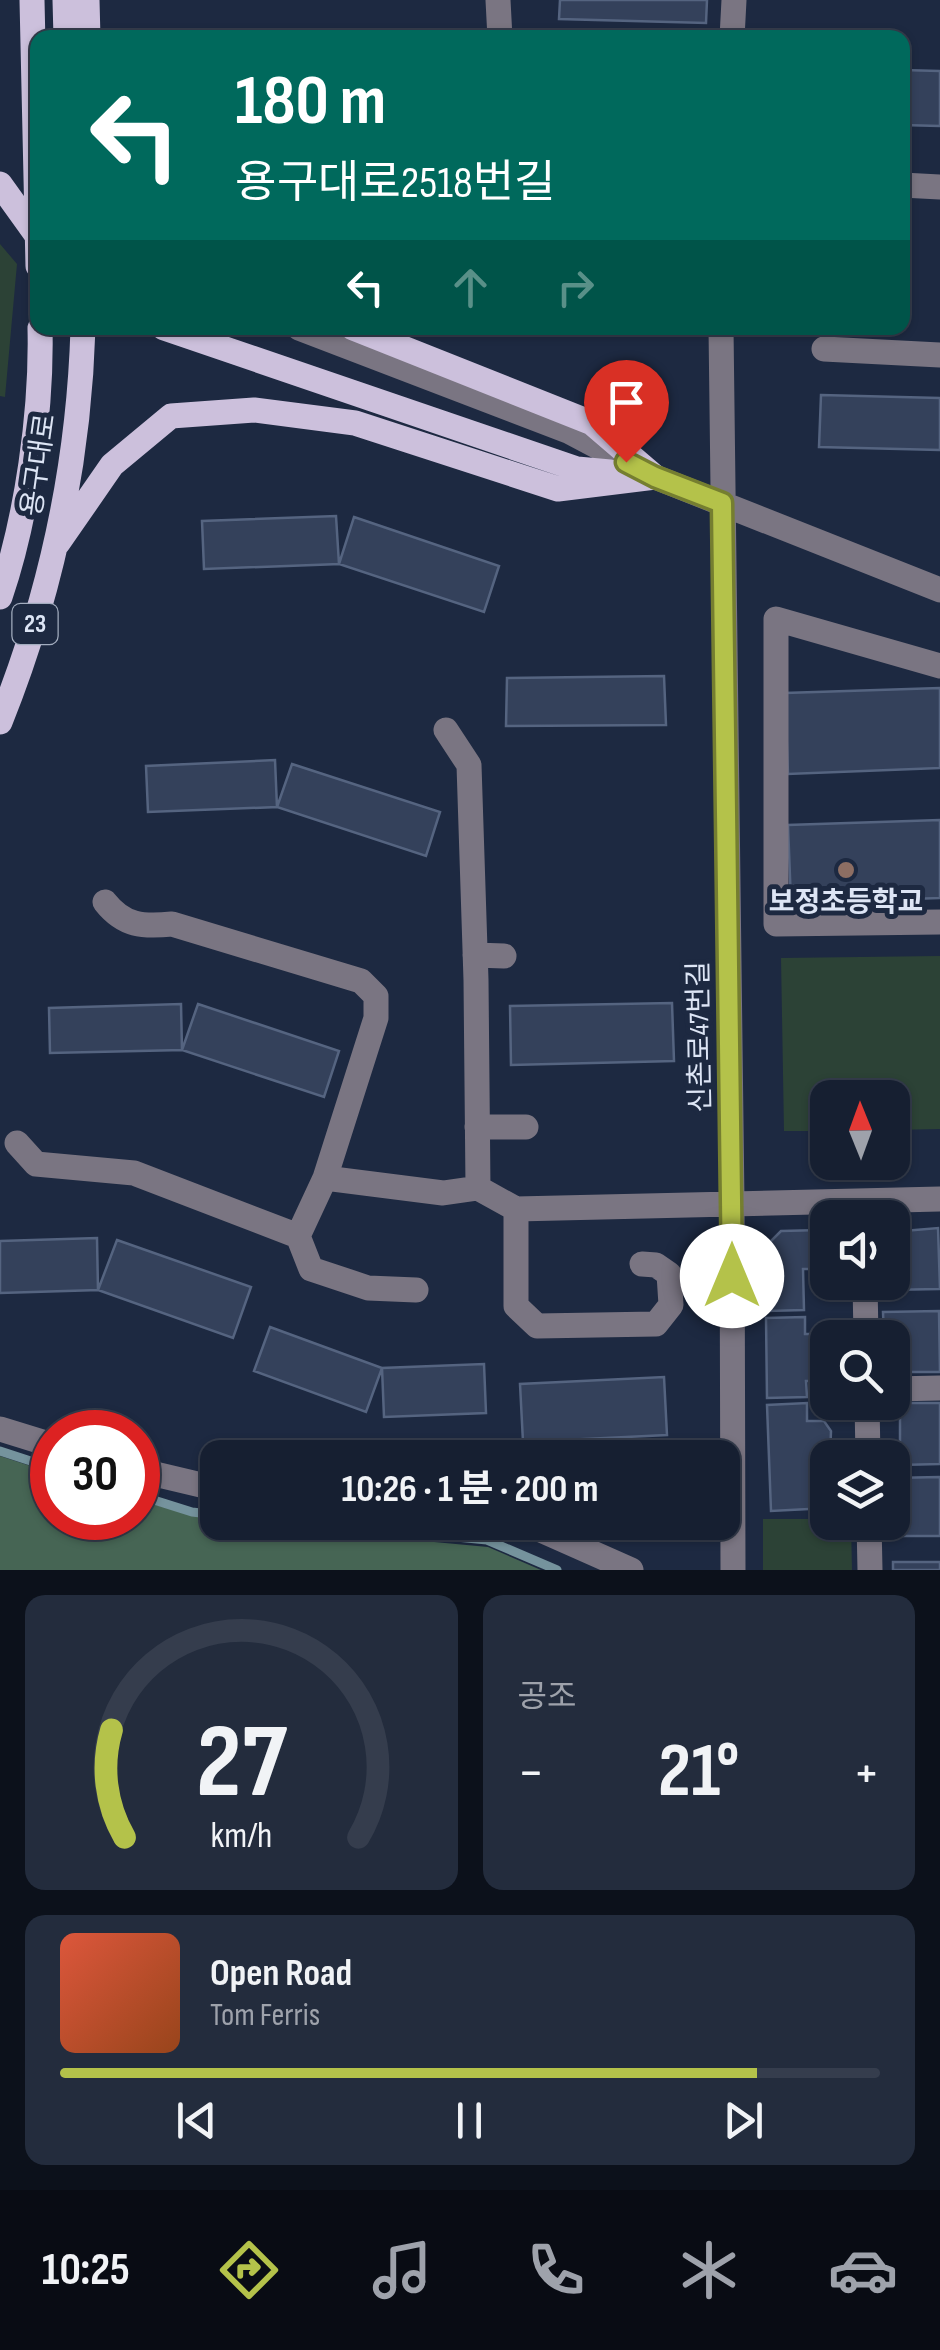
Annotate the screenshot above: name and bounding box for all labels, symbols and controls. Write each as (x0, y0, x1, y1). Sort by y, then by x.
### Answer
text: 180 m (235, 60, 386, 144)
icon: left (70, 70, 200, 200)
text: 용구대로2518번길 (235, 156, 555, 211)
icon: left (338, 260, 393, 315)
icon: ahead (443, 260, 498, 315)
icon: right (548, 260, 603, 315)
pin (584, 360, 669, 463)
icon: arrive (599, 375, 654, 430)
street label: 용구대로 (15, 412, 63, 518)
road number: 23 (12, 604, 58, 644)
marker: 보정초등학교 (835, 859, 857, 881)
place label: 보정초등학교 (769, 886, 923, 919)
street label: 신촌로47번길 (682, 961, 718, 1113)
north arrow (810, 1080, 910, 1180)
map controls (810, 1080, 910, 1540)
button: sound (810, 1200, 910, 1300)
position arrow (680, 1224, 784, 1328)
button: search (810, 1320, 910, 1420)
speed limit sign: 30 (30, 1410, 160, 1540)
button: layers (810, 1440, 910, 1540)
text: 10:26 · 1 분 · 200 m (341, 1467, 599, 1512)
text: 공조 (518, 1678, 576, 1717)
text: 27 (196, 1701, 287, 1826)
text: 21° (658, 1727, 739, 1818)
text: − (518, 1740, 544, 1807)
text: + (853, 1740, 880, 1807)
text: km/h (210, 1815, 272, 1858)
text: Open Road (210, 1951, 352, 1996)
text: Tom Ferris (210, 1996, 320, 2035)
icon: previous (169, 2093, 224, 2148)
icon: pause (442, 2093, 497, 2148)
icon: next (716, 2093, 771, 2148)
icon: directions (214, 2235, 284, 2305)
icon: music (367, 2235, 437, 2305)
icon: phone (521, 2235, 591, 2305)
icon: climate (674, 2235, 744, 2305)
icon: car (828, 2235, 898, 2305)
text: 10:25 (42, 2243, 130, 2298)

